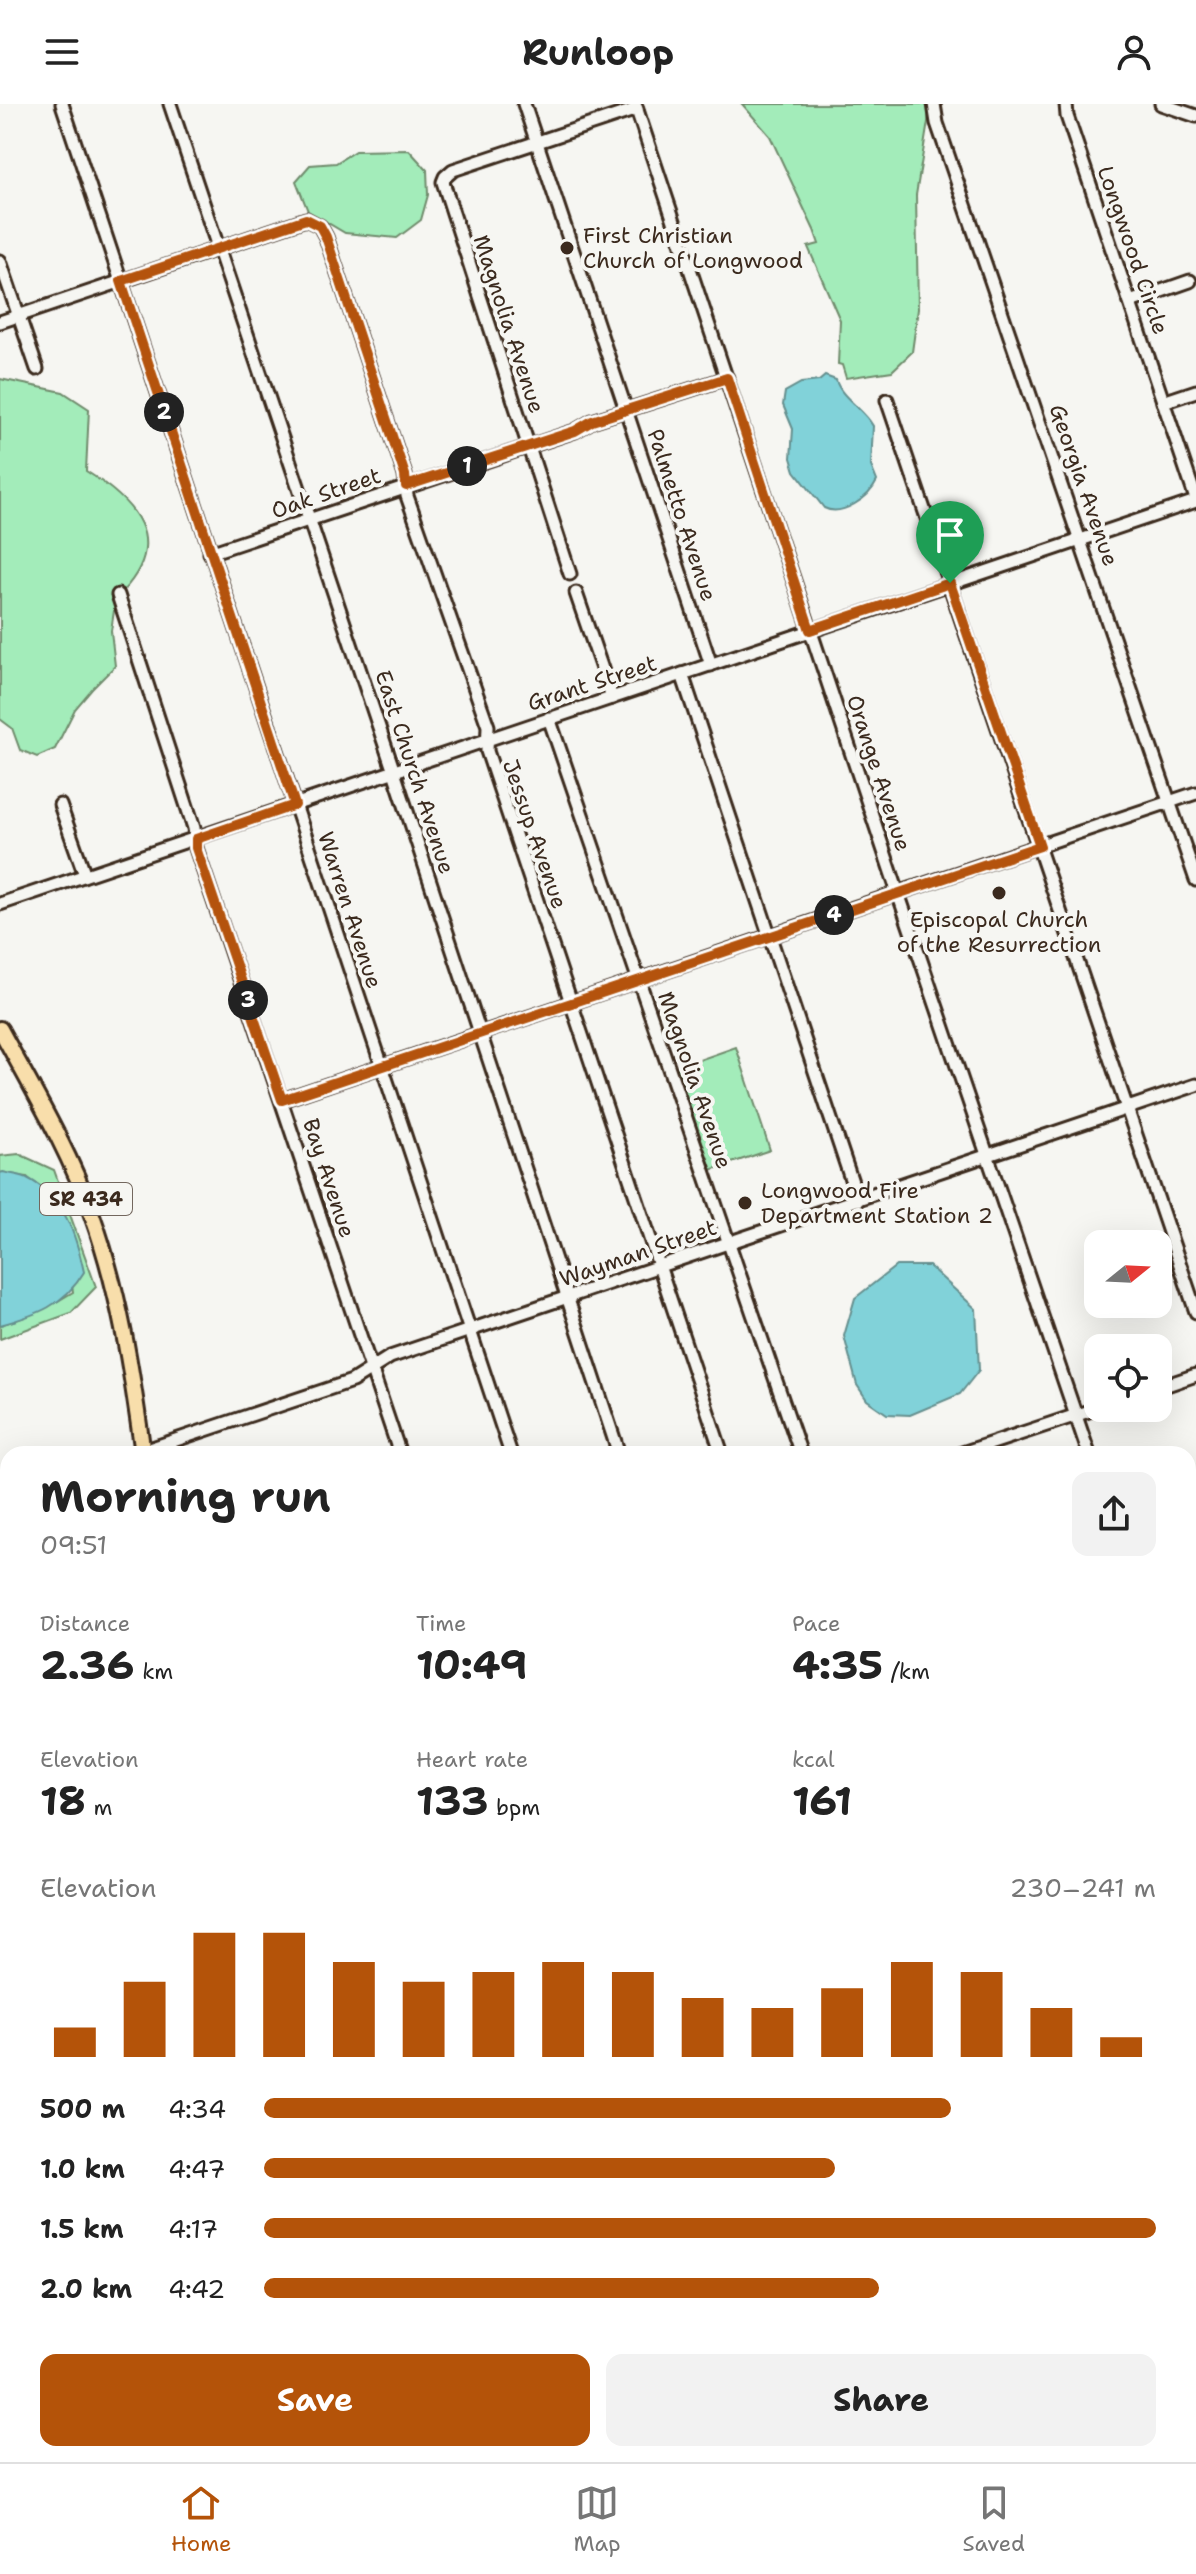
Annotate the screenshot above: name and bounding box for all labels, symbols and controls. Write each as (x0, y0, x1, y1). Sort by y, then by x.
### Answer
text: Runloop (522, 28, 674, 77)
icon: menu (40, 30, 84, 74)
icon: person (1112, 30, 1156, 74)
street label: Longwood Circle (1091, 162, 1175, 338)
place label: First Christian Church of Longwood (583, 221, 803, 275)
street label: Magnolia Avenue (467, 231, 551, 417)
marker: First Christian Church of Longwood (558, 239, 576, 257)
pin: 2 (144, 392, 184, 432)
text: 2 (156, 397, 172, 426)
street label: Georgia Avenue (1043, 400, 1125, 570)
street label: Palmetto Avenue (640, 425, 724, 605)
pin: 1 (447, 446, 487, 486)
text: 1 (462, 451, 472, 480)
street label: Oak Street (267, 461, 385, 525)
pin (916, 501, 984, 583)
icon: arrive (928, 513, 972, 557)
street label: Grant Street (524, 648, 660, 718)
street label: East Church Avenue (368, 667, 462, 877)
street label: Orange Avenue (840, 691, 918, 855)
street label: Jessup Avenue (496, 755, 574, 913)
street label: Warren Avenue (311, 828, 389, 992)
marker: Episcopal Church of the Resurrection (990, 884, 1008, 902)
pin: 4 (814, 895, 854, 935)
text: 4 (826, 900, 842, 929)
place label: Episcopal Church of the Resurrection (897, 905, 1101, 959)
pin: 3 (228, 980, 268, 1020)
text: 3 (240, 985, 256, 1014)
street label: Magnolia Avenue (651, 987, 739, 1173)
street label: Bay Avenue (296, 1115, 362, 1241)
place label: Longwood Fire Department Station 2 (761, 1176, 993, 1230)
road number: SR 434 (40, 1183, 132, 1215)
marker: Longwood Fire Department Station 2 (736, 1194, 754, 1212)
street label: Wayman Street (556, 1213, 720, 1293)
north arrow (1084, 1230, 1172, 1318)
map controls (1084, 1230, 1172, 1422)
button: locate (1084, 1334, 1172, 1422)
text: Morning run (40, 1467, 331, 1526)
button: share (1072, 1472, 1156, 1556)
text: 09:51 (40, 1527, 107, 1562)
text: Distance (40, 1609, 130, 1638)
text: Time (416, 1609, 466, 1638)
text: Pace (792, 1609, 840, 1638)
text: 2.36 (40, 1638, 135, 1692)
text: 10:49 (416, 1638, 527, 1692)
text: 4:35 (792, 1638, 883, 1692)
text: km (135, 1657, 173, 1686)
text: /km (883, 1657, 930, 1686)
text: Elevation (40, 1745, 138, 1774)
text: Heart rate (416, 1745, 528, 1774)
text: kcal (792, 1745, 835, 1774)
text: 18 (40, 1774, 86, 1828)
text: 133 (416, 1774, 488, 1828)
text: 161 (792, 1774, 852, 1828)
text: m (86, 1793, 113, 1822)
text: bpm (488, 1793, 540, 1822)
text: Elevation (40, 1870, 156, 1905)
text: 230–241 m (1009, 1870, 1156, 1905)
text: 500 m (40, 2091, 125, 2126)
text: 4:34 (168, 2091, 226, 2126)
text: 1.0 km (40, 2151, 125, 2186)
text: 4:47 (168, 2151, 225, 2186)
text: 1.5 km (40, 2211, 124, 2246)
text: 4:17 (168, 2211, 218, 2246)
text: 2.0 km (40, 2271, 132, 2306)
text: 4:42 (168, 2271, 225, 2306)
button: Save (40, 2354, 590, 2446)
button: Share (606, 2354, 1156, 2446)
tab: Home (171, 2481, 231, 2558)
tab: Map (573, 2481, 621, 2558)
tab: Saved (963, 2481, 1025, 2558)

